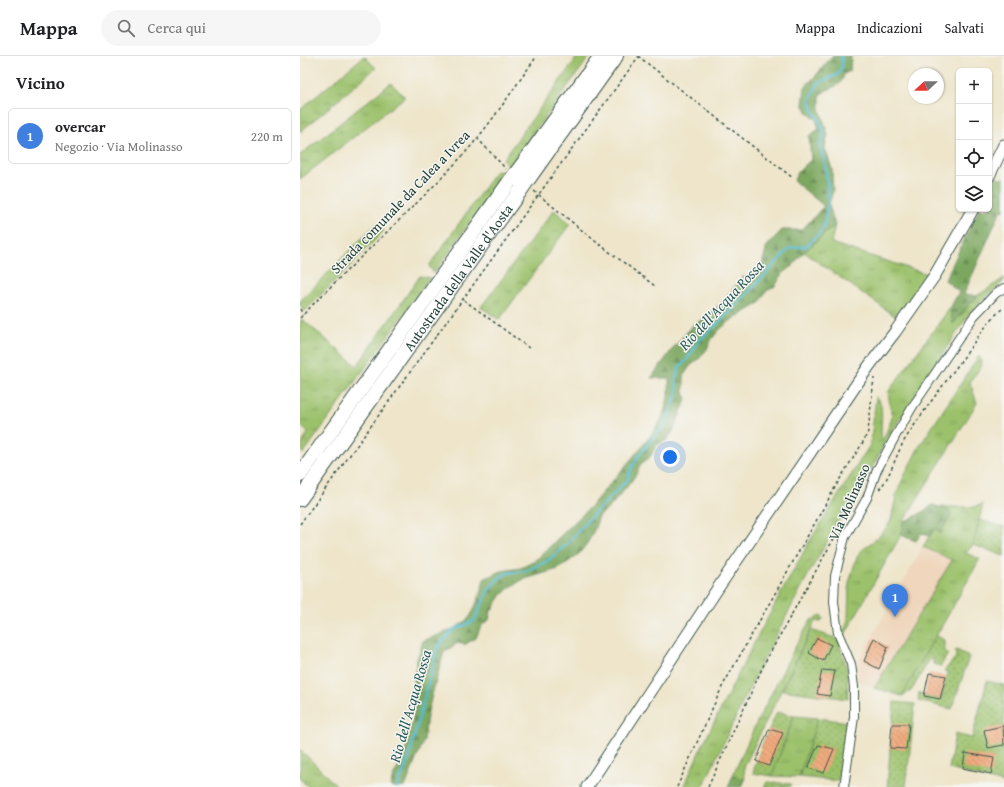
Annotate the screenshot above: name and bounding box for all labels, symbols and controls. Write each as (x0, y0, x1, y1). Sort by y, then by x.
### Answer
search box (101, 10, 381, 46)
text: Mappa (20, 14, 77, 42)
icon: search (115, 17, 137, 39)
text: Cerca qui (147, 17, 206, 38)
text: Mappa (795, 18, 835, 38)
text: Indicazioni (857, 18, 922, 38)
text: Salvati (944, 18, 984, 38)
north arrow (908, 68, 944, 104)
map controls (956, 68, 992, 212)
button: + (956, 68, 992, 104)
text: Vicino (16, 70, 65, 95)
button: − (956, 104, 992, 140)
text: overcar (55, 116, 106, 137)
street label: Strada comunale da Calea a Ivrea (326, 125, 474, 278)
text: 1 (27, 127, 33, 146)
text: 220 m (251, 127, 283, 146)
text: Negozio · Via Molinasso (55, 137, 183, 156)
button: locate (956, 140, 992, 176)
button: layers (956, 176, 992, 212)
street label: Autostrada della Valle d'Aosta (399, 200, 518, 355)
water label: Rio dell'Acqua Rossa (673, 255, 768, 355)
your location (660, 447, 680, 467)
street label: Via Molinasso (823, 460, 875, 544)
pin: 1 (882, 584, 908, 617)
water label: Rio dell'Acqua Rossa (384, 647, 436, 766)

